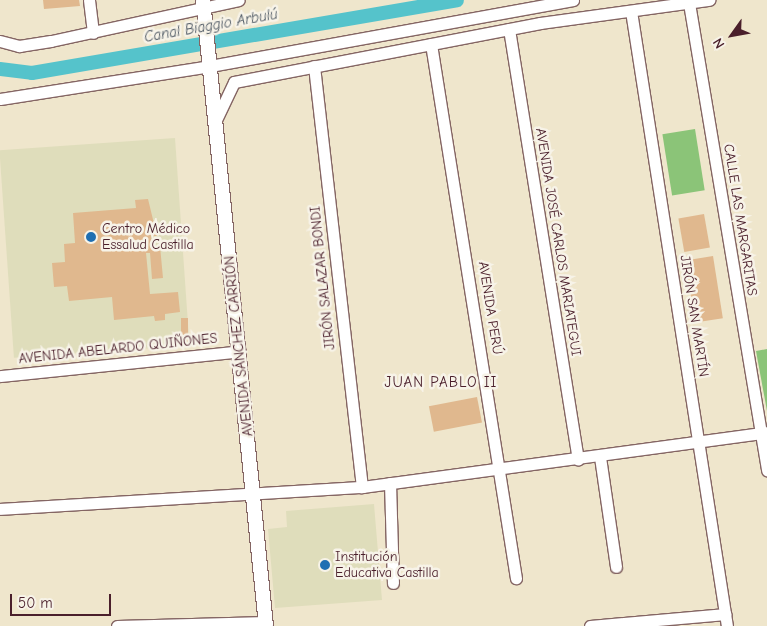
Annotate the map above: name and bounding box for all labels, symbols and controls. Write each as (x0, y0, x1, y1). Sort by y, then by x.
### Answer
water label: Canal Biaggio Arbulú (143, 5, 279, 47)
north arrow (707, 10, 757, 60)
text: N (709, 35, 728, 52)
street label: AVENIDA JOSÉ CARLOS MARIATEGUI (532, 127, 584, 357)
street label: CALLE LAS MARGARITAS (720, 143, 760, 297)
street label: JIRÓN SALAZAR BONDI (307, 205, 339, 351)
place label: Centro Médico Essalud Castilla (102, 221, 194, 253)
marker: Centro Médico Essalud Castilla (84, 230, 98, 244)
street label: JIRÓN SAN MARTÍN (676, 254, 712, 378)
street label: AVENIDA SÁNCHEZ CARRIÓN (221, 255, 257, 437)
street label: AVENIDA PERÚ (474, 260, 506, 356)
street label: AVENIDA ABELARDO QUIÑONES (18, 330, 218, 368)
district label: JUAN PABLO II (383, 374, 499, 392)
place label: Institución Educativa Castilla (335, 549, 439, 582)
marker: Institución Educativa Castilla (319, 559, 331, 571)
scale bar (12, 584, 114, 616)
text: 50 m (18, 594, 53, 612)

